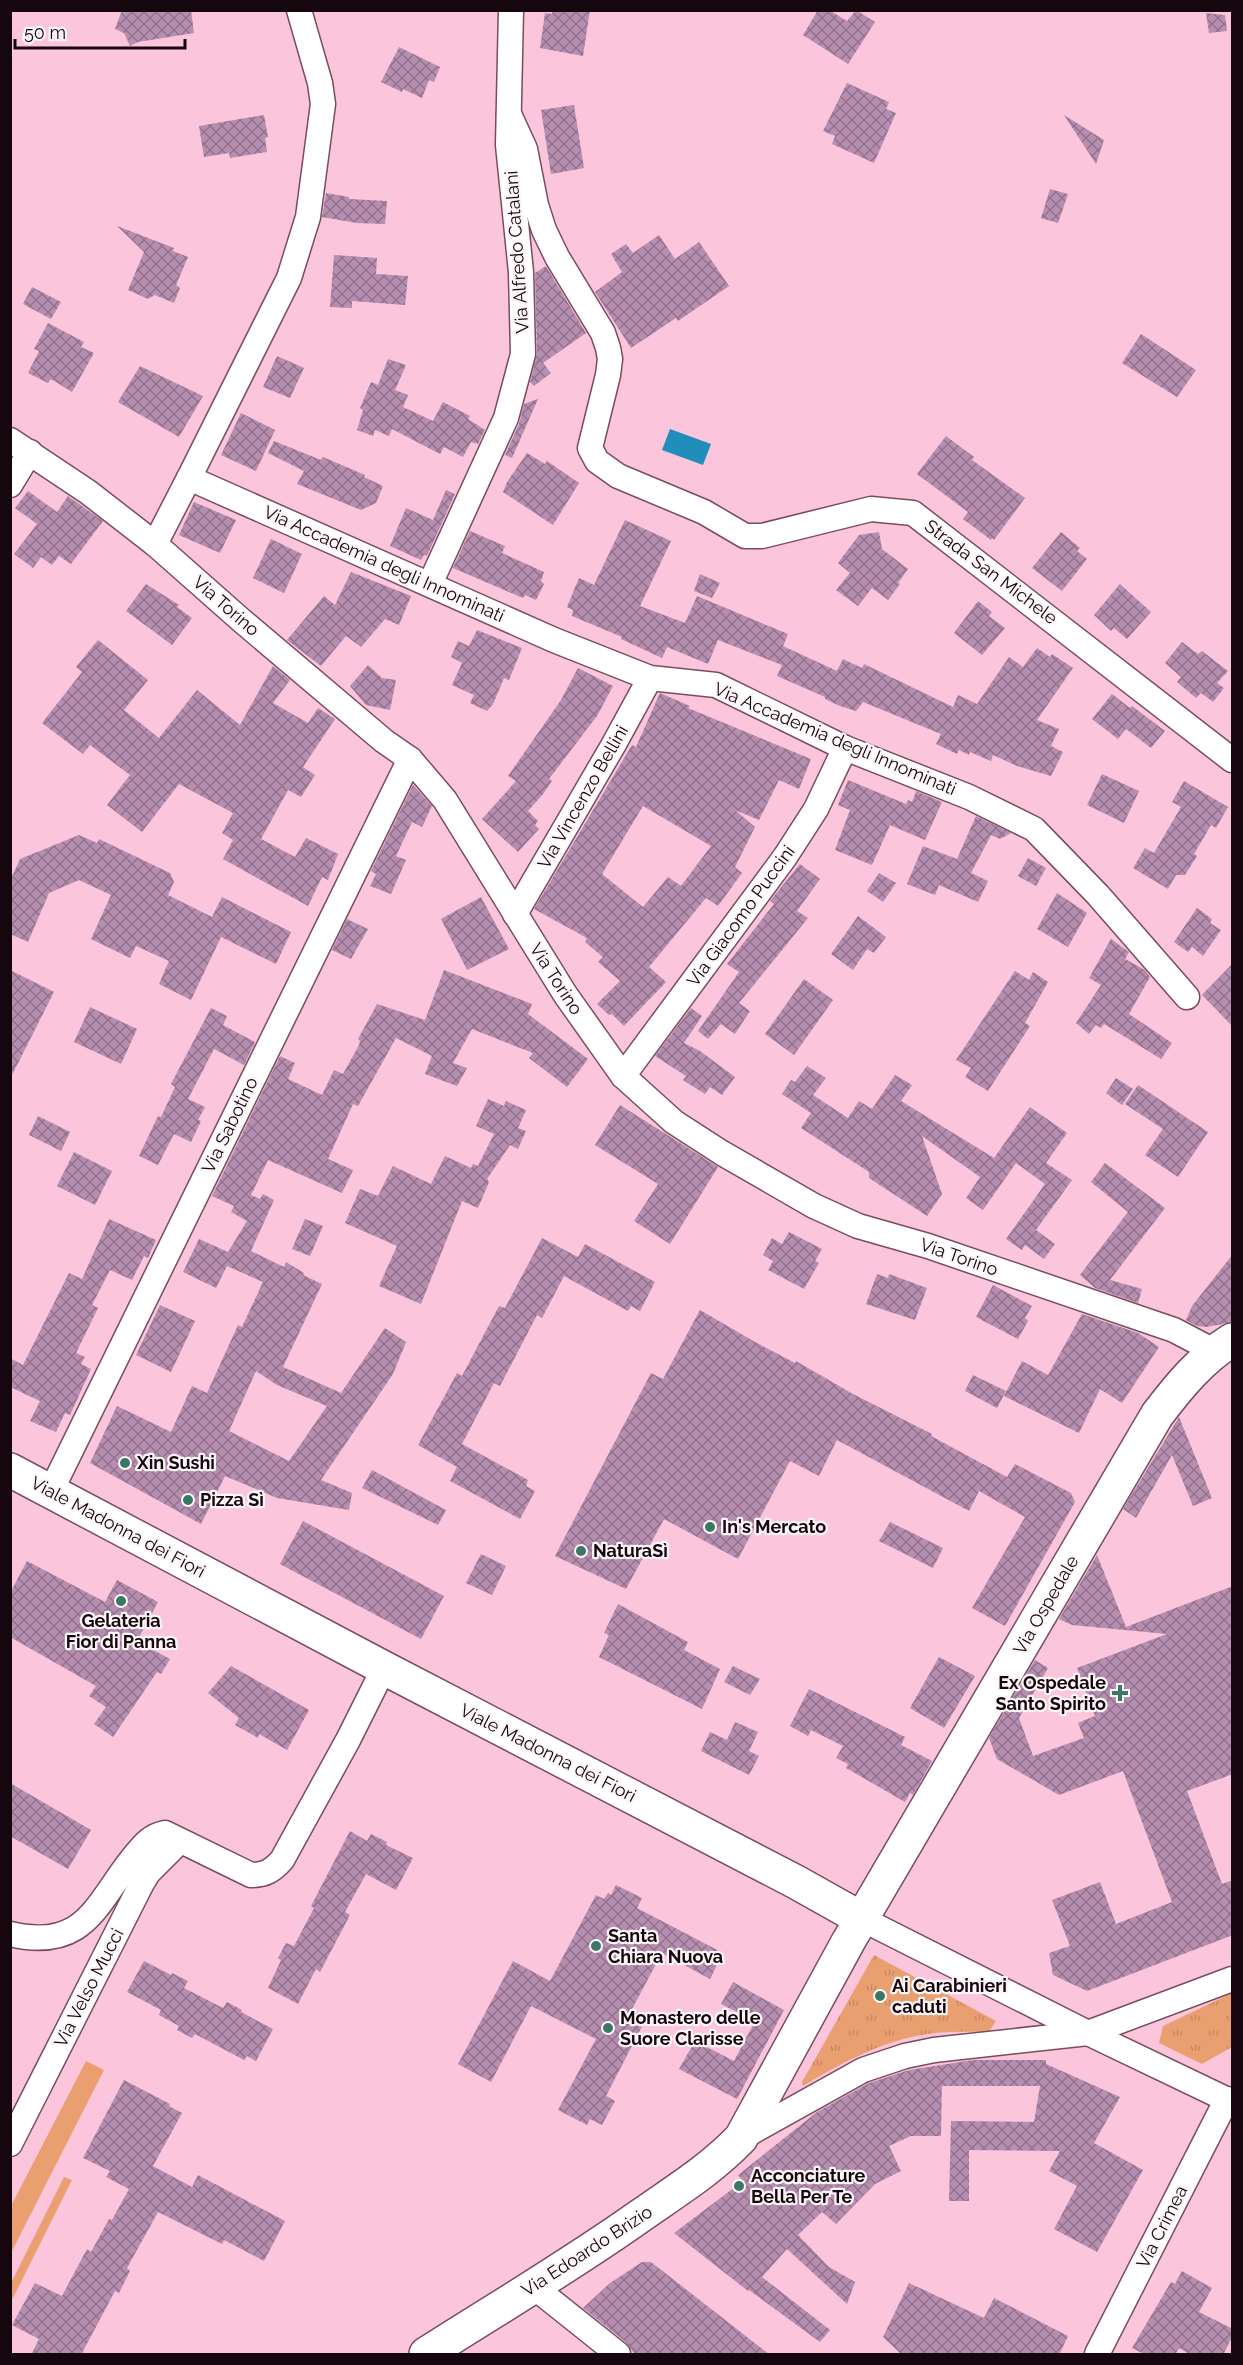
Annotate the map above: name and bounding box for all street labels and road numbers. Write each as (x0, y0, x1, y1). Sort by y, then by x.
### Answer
street label: Via Alfredo Catalani (500, 170, 533, 334)
street label: Via Accademia degli Innominati (261, 501, 508, 626)
street label: Strada San Michele (921, 515, 1062, 629)
street label: Via Torino (189, 571, 264, 640)
street label: Via Accademia degli Innominati (711, 678, 959, 799)
street label: Via Vincenzo Bellini (533, 721, 632, 872)
street label: Via Giacomo Puccini (682, 841, 799, 990)
street label: Via Torino (526, 939, 587, 1019)
street label: Via Sabotino (197, 1073, 262, 1176)
street label: Via Torino (917, 1233, 1001, 1280)
street label: Viale Madonna dei Fiori (27, 1472, 209, 1582)
street label: Via Ospedale (1009, 1551, 1083, 1658)
street label: Viale Madonna dei Fiori (457, 1699, 640, 1806)
street label: Via Velso Mucci (50, 1925, 128, 2051)
street label: Via Crimea (1132, 2182, 1191, 2272)
street label: Via Edoardo Brizio (518, 2200, 656, 2301)

